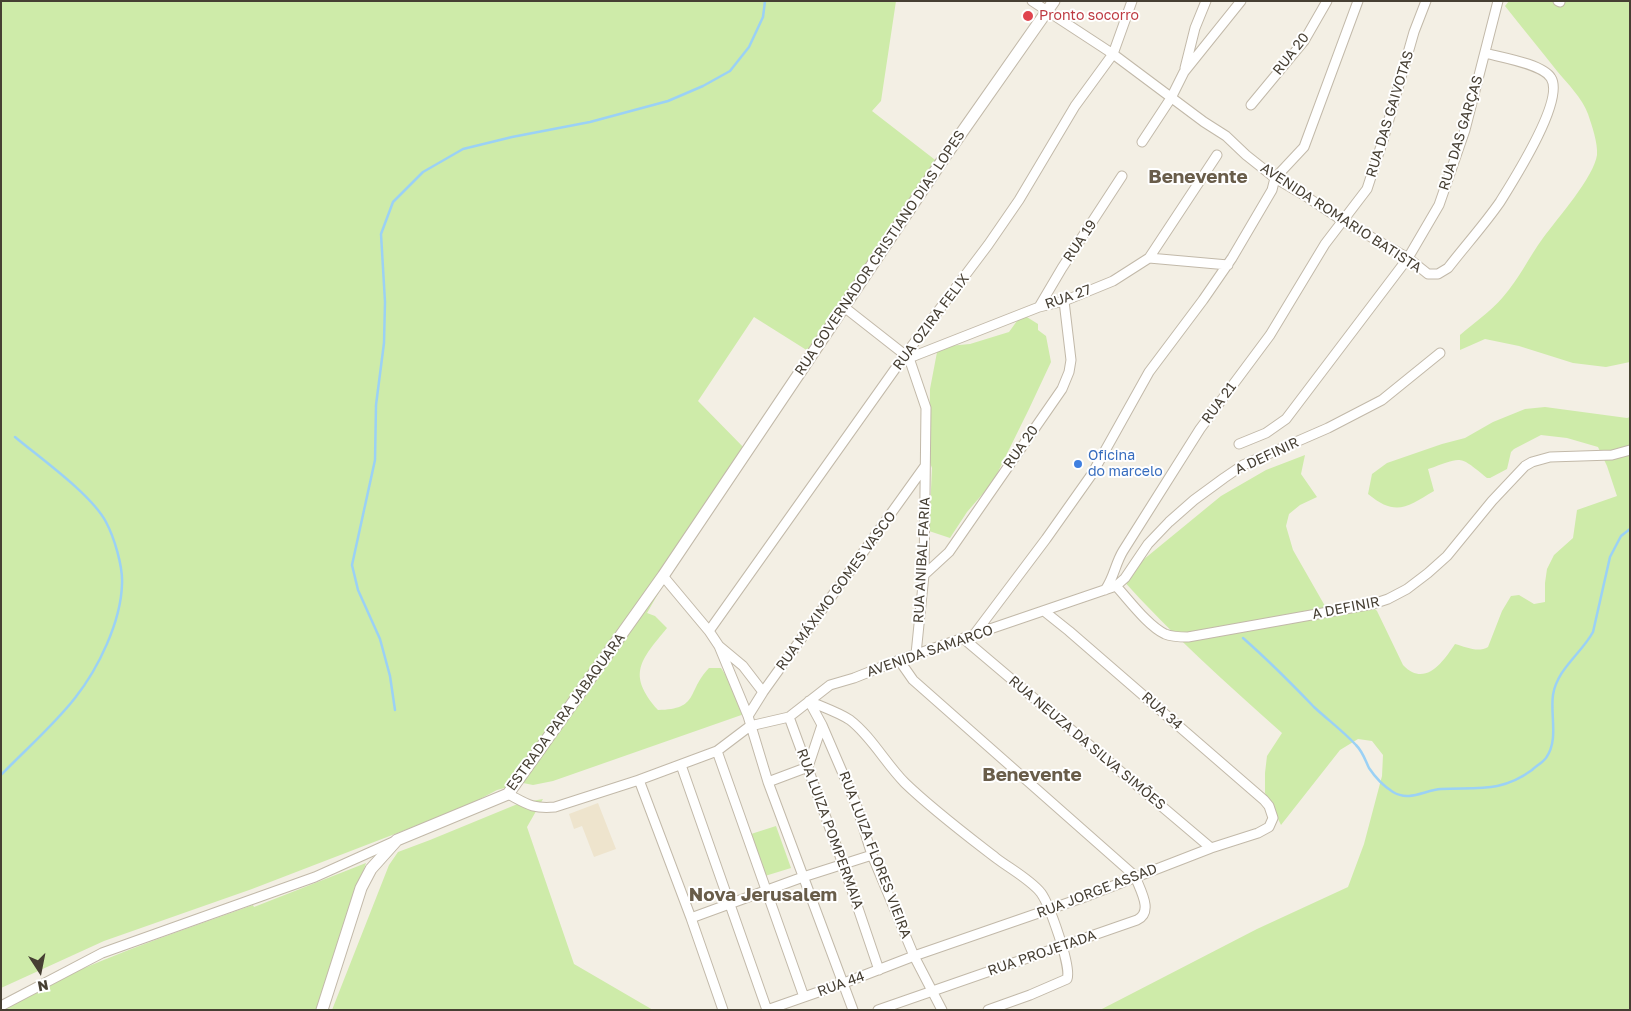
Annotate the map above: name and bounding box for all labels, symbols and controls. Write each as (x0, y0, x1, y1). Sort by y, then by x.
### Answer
place label: Pronto socorro (1039, 8, 1139, 24)
marker: Pronto socorro (1021, 9, 1035, 23)
street label: RUA 20 (1269, 30, 1313, 78)
street label: RUA DAS GAIVOTAS (1363, 49, 1417, 179)
street label: RUA DAS GARÇAS (1436, 74, 1486, 192)
street label: RUA GOVERNADOR CRISTIANO DIAS LOPES (791, 127, 969, 379)
street label: AVENIDA ROMARIO BATISTA (1257, 160, 1425, 276)
district label: Benevente (1148, 166, 1248, 188)
street label: RUA 19 (1060, 217, 1100, 265)
street label: RUA OZIRA FELIX (889, 271, 973, 373)
street label: RUA 27 (1043, 281, 1093, 313)
street label: RUA 21 (1198, 379, 1240, 427)
street label: RUA 20 (1000, 422, 1042, 472)
street label: A DEFINIR (1232, 434, 1302, 478)
place label: Oficina do marcelo (1088, 448, 1163, 481)
marker: Oficina do marcelo (1072, 458, 1084, 470)
street label: RUA ANIBAL FARIA (910, 496, 934, 624)
street label: RUA MÁXIMO GOMES VASCO (773, 508, 899, 674)
street label: A DEFINIR (1311, 593, 1381, 623)
street label: AVENIDA SAMARCO (865, 621, 995, 681)
street label: ESTRADA PARA JABAQUARA (503, 630, 629, 794)
street label: RUA NEUZA DA SILVA SIMÕES (1005, 673, 1169, 813)
street label: RUA 34 (1138, 689, 1186, 733)
street label: RUA LUIZA POMPERMAIA (793, 746, 867, 912)
district label: Benevente (982, 764, 1082, 786)
street label: RUA LUIZA FLORES VIEIRA (835, 769, 915, 941)
street label: RUA JORGE ASSAD (1034, 860, 1160, 922)
district label: Nova Jerusalem (689, 884, 837, 906)
street label: RUA PROJETADA (986, 927, 1098, 979)
north arrow (15, 946, 65, 996)
street label: RUA 44 (815, 968, 867, 1000)
text: N (36, 977, 50, 996)

